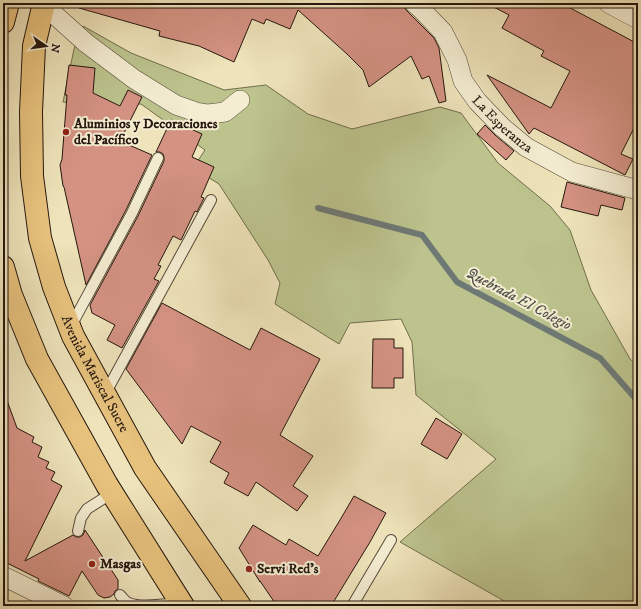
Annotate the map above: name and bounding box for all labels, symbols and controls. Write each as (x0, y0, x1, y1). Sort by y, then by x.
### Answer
north arrow (26, 26, 66, 66)
text: N (47, 42, 63, 54)
street label: La Esperanza (468, 92, 535, 158)
place label: Aluminios y Decoraciones del Pacífico (73, 115, 218, 149)
marker: Aluminios y Decoraciones del Pacífico (61, 127, 71, 137)
water label: Quebrada El Colegio (463, 263, 575, 335)
street label: Avenida Mariscal Sucre (57, 313, 133, 436)
place label: Masgas (100, 555, 141, 573)
marker: Masgas (87, 559, 97, 569)
place label: Servi Red's (257, 560, 319, 578)
marker: Servi Red's (244, 564, 254, 574)

